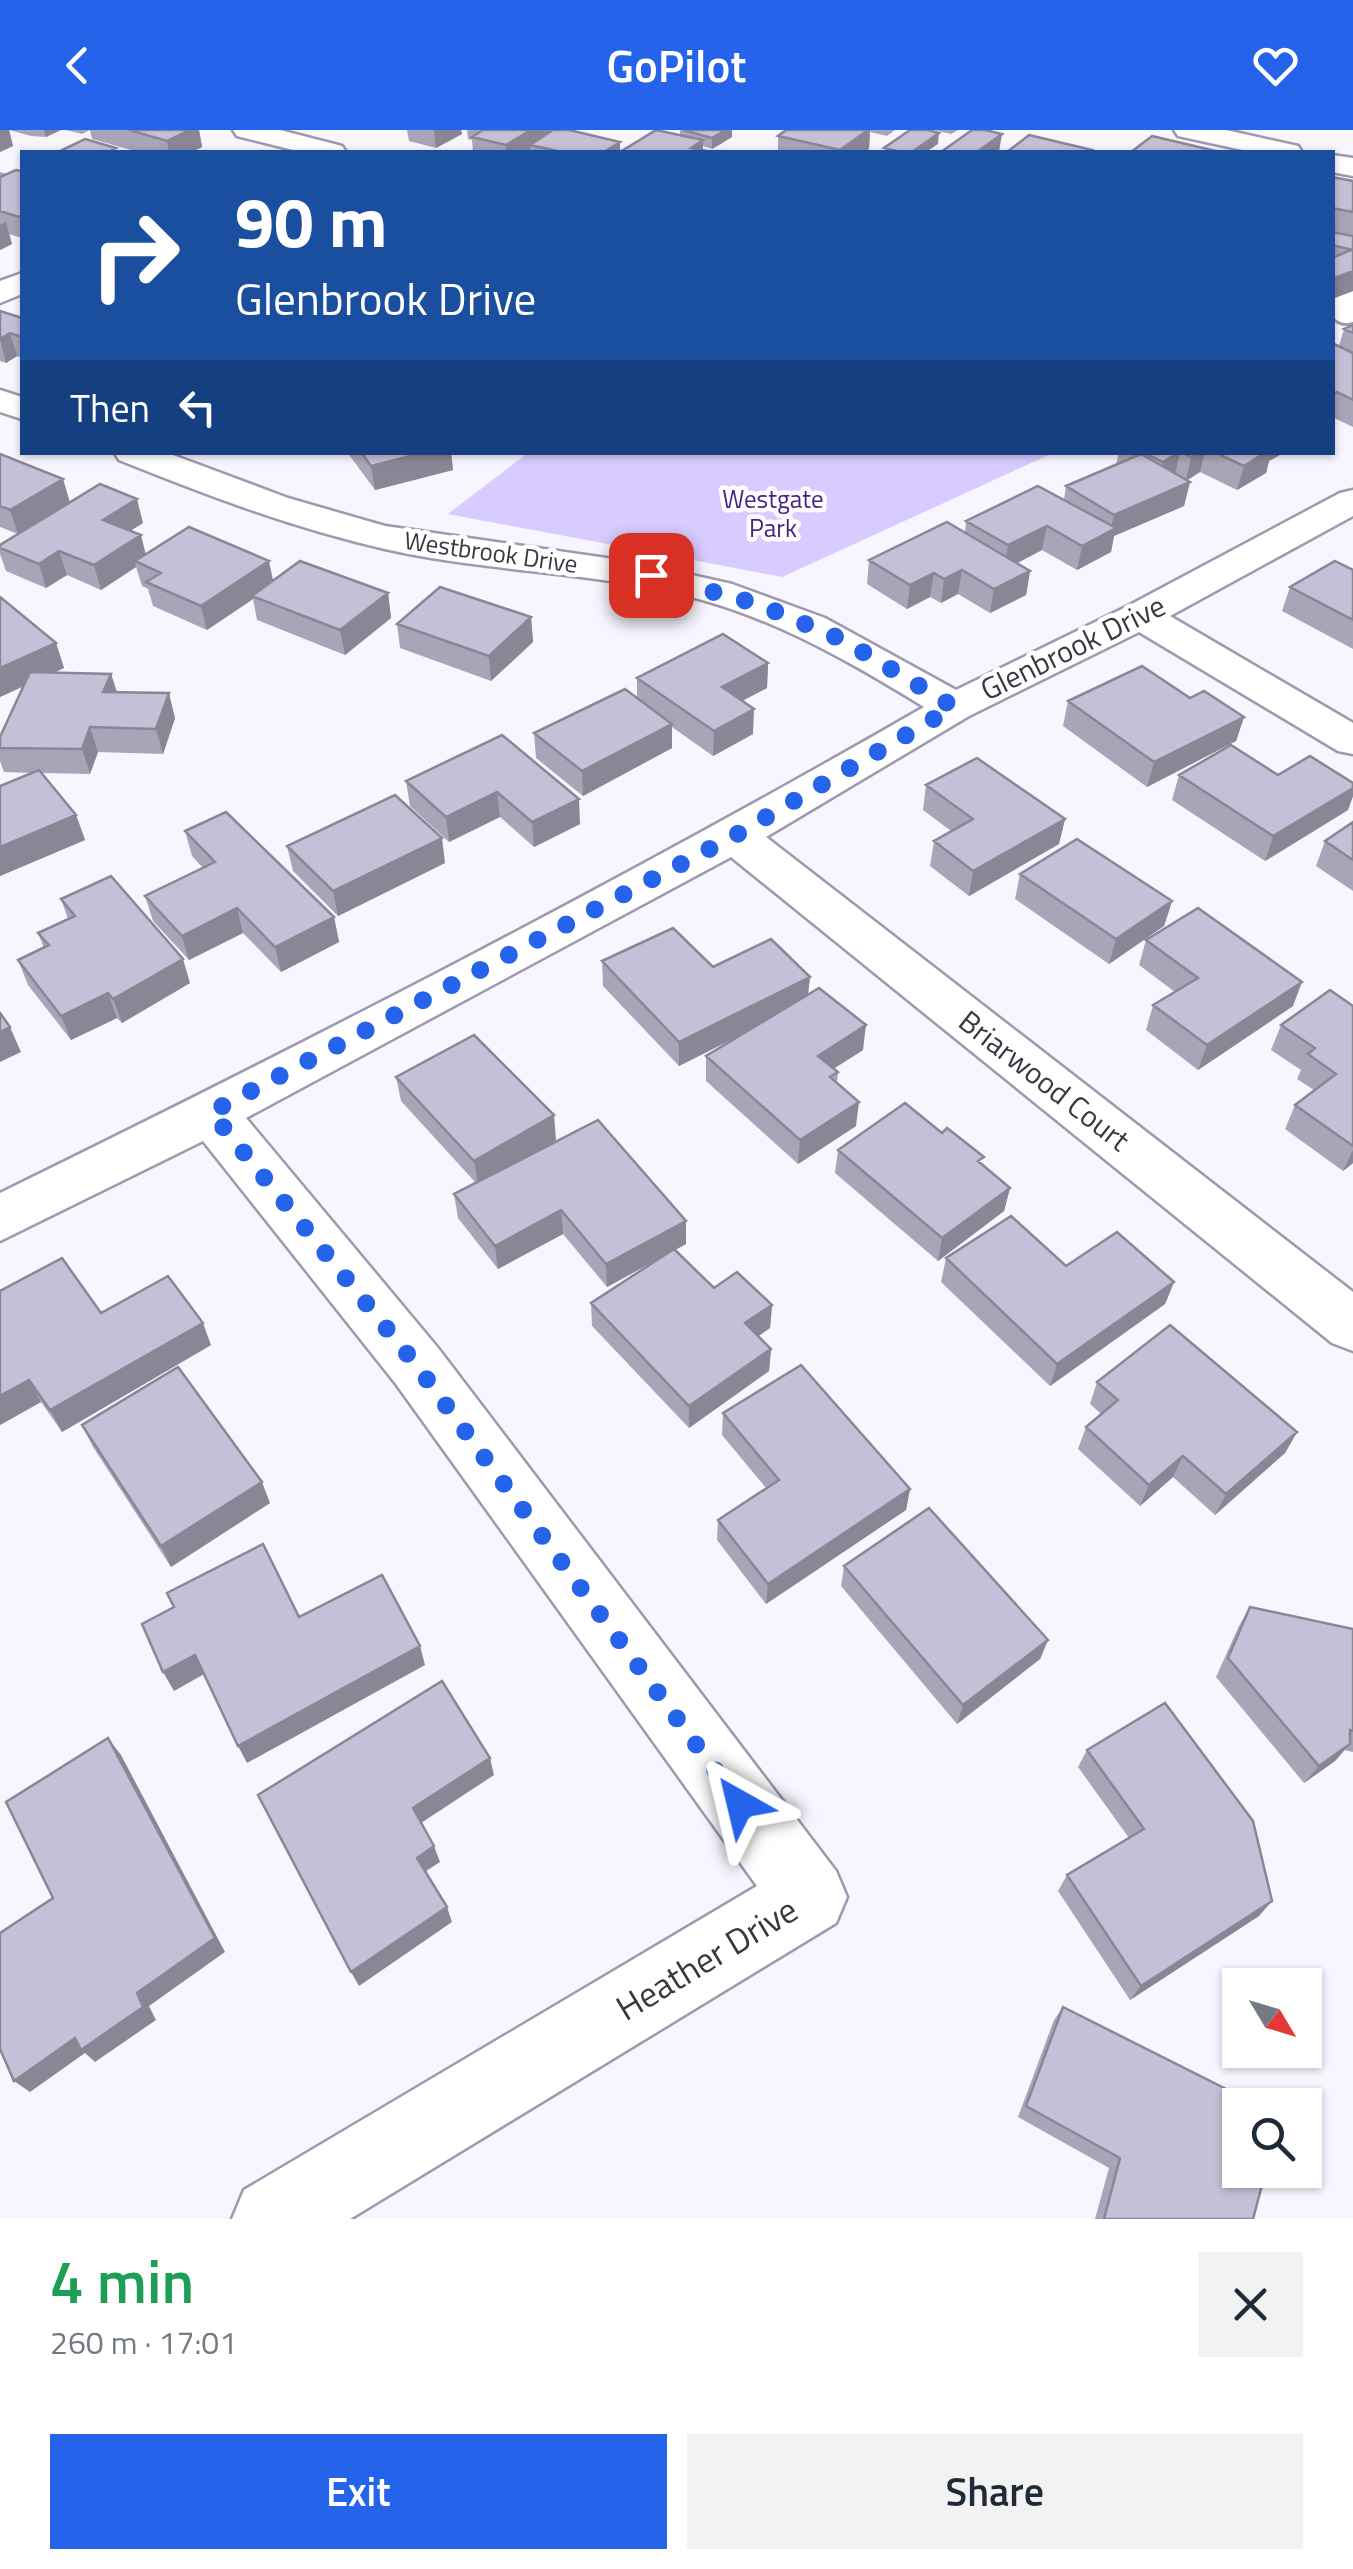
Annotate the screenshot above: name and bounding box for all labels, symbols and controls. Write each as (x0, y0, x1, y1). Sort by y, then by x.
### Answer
text: GoPilot (607, 31, 746, 99)
icon: back (50, 38, 105, 93)
icon: heart (1248, 38, 1303, 93)
text: 90 m (235, 168, 388, 274)
icon: right (70, 190, 200, 320)
text: Glenbrook Drive (235, 264, 536, 332)
text: Then (70, 379, 150, 437)
icon: left (170, 380, 225, 435)
park label: Westgate Park (722, 480, 824, 547)
street label: Westbrook Drive (402, 521, 580, 583)
pin (609, 533, 694, 618)
icon: arrive (624, 548, 679, 603)
street label: Glenbrook Drive (972, 582, 1173, 712)
street label: Briarwood Court (949, 999, 1140, 1162)
position arrow (688, 1752, 792, 1856)
street label: Heather Drive (605, 1883, 808, 2034)
north arrow (1222, 1968, 1322, 2068)
map controls (1222, 1968, 1322, 2188)
button: search (1222, 2088, 1322, 2188)
text: 4 min (50, 2235, 194, 2326)
button: close (1198, 2252, 1303, 2357)
text: 260 m · 17:01 (50, 2318, 237, 2366)
button: Exit (50, 2434, 667, 2549)
button: Share (687, 2434, 1303, 2549)

